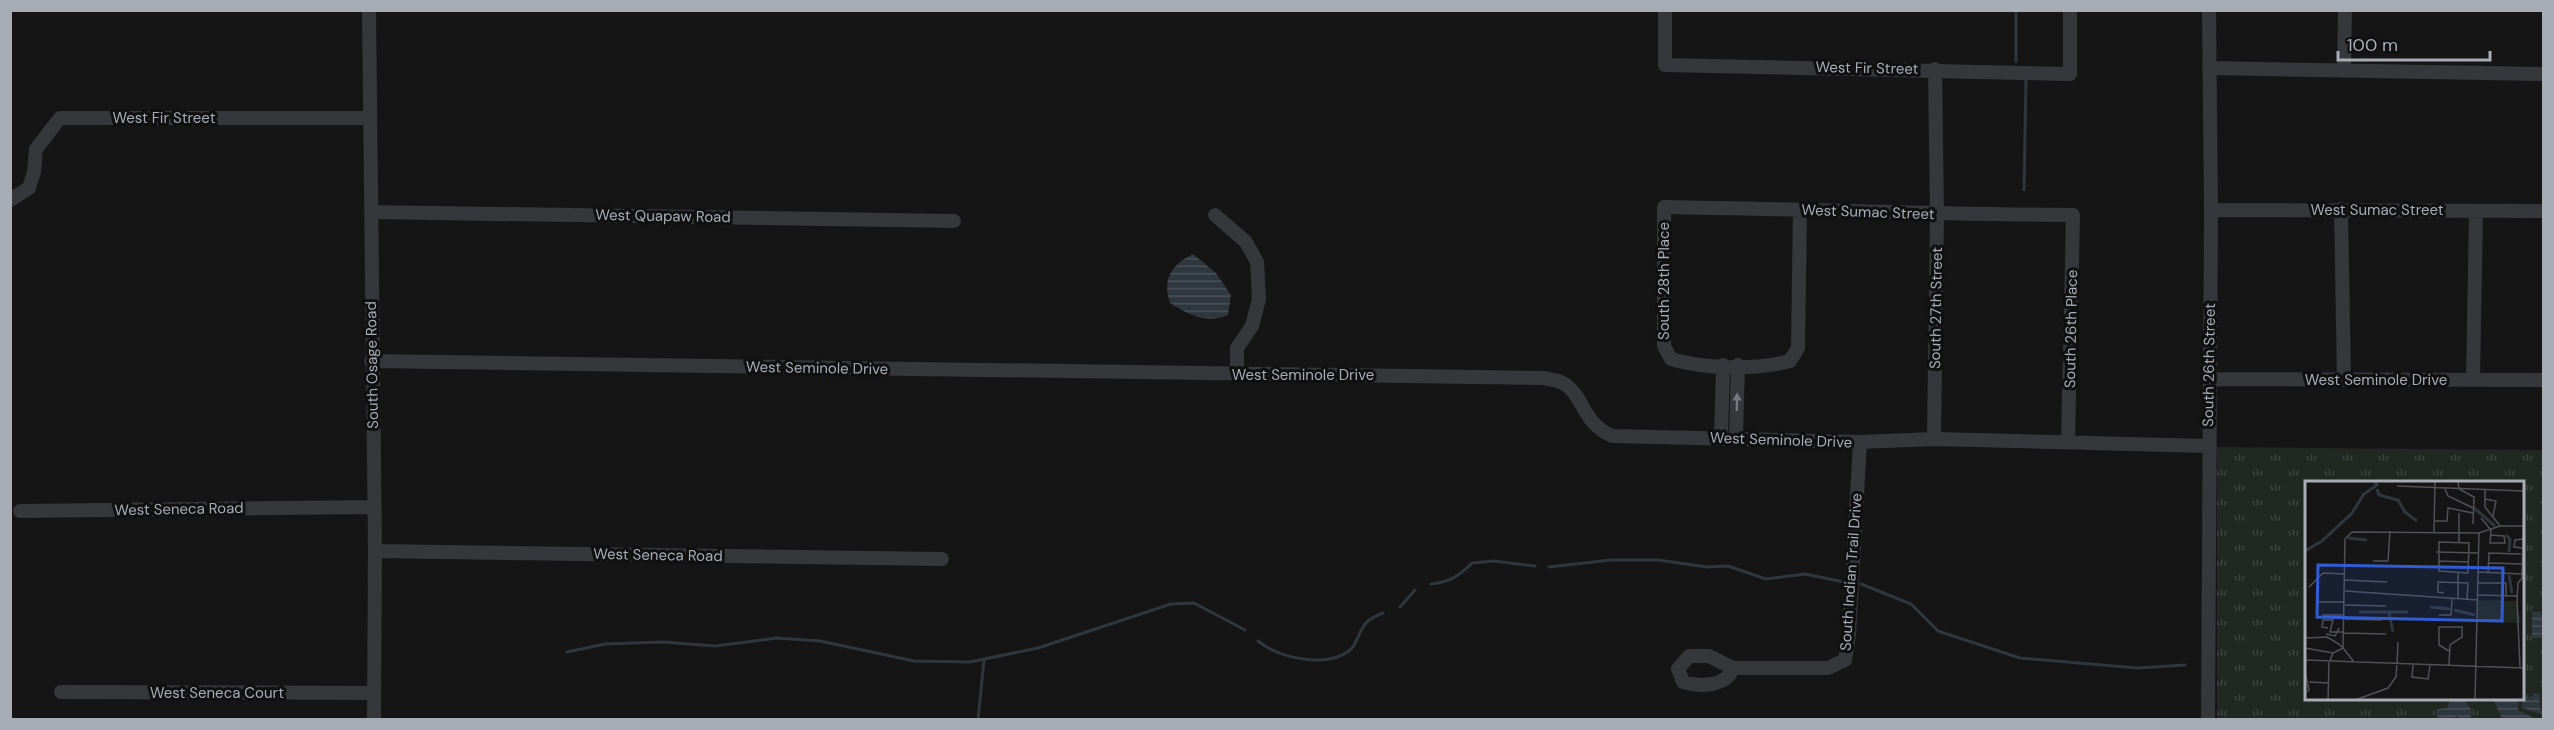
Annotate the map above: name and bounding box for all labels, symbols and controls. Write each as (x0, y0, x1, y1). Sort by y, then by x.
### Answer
scale bar (2338, 24, 2490, 62)
text: 100 m (2347, 33, 2398, 57)
street label: West Fir Street (1815, 57, 1919, 79)
street label: West Fir Street (112, 108, 216, 128)
street label: West Sumac Street (1801, 200, 1935, 224)
street label: West Sumac Street (2310, 200, 2444, 220)
street label: West Quapaw Road (595, 205, 731, 227)
street label: South 28th Place (1654, 222, 1674, 340)
street label: South 27th Street (1925, 247, 1947, 369)
street label: South 26th Place (2060, 270, 2082, 388)
street label: South Osage Road (361, 301, 383, 429)
street label: South 26th Street (2198, 303, 2220, 427)
street label: West Seminole Drive (746, 357, 888, 379)
street label: West Seminole Drive (1232, 365, 1374, 385)
street label: West Seminole Drive (2305, 370, 2447, 390)
one-way arrow (1732, 392, 1742, 411)
street label: West Seminole Drive (1709, 428, 1853, 452)
inset map (2305, 481, 2524, 700)
street label: South Indian Trail Drive (1836, 492, 1866, 652)
street label: West Seneca Road (114, 498, 244, 520)
street label: West Seneca Road (593, 544, 723, 566)
street label: West Seneca Court (150, 683, 284, 703)

